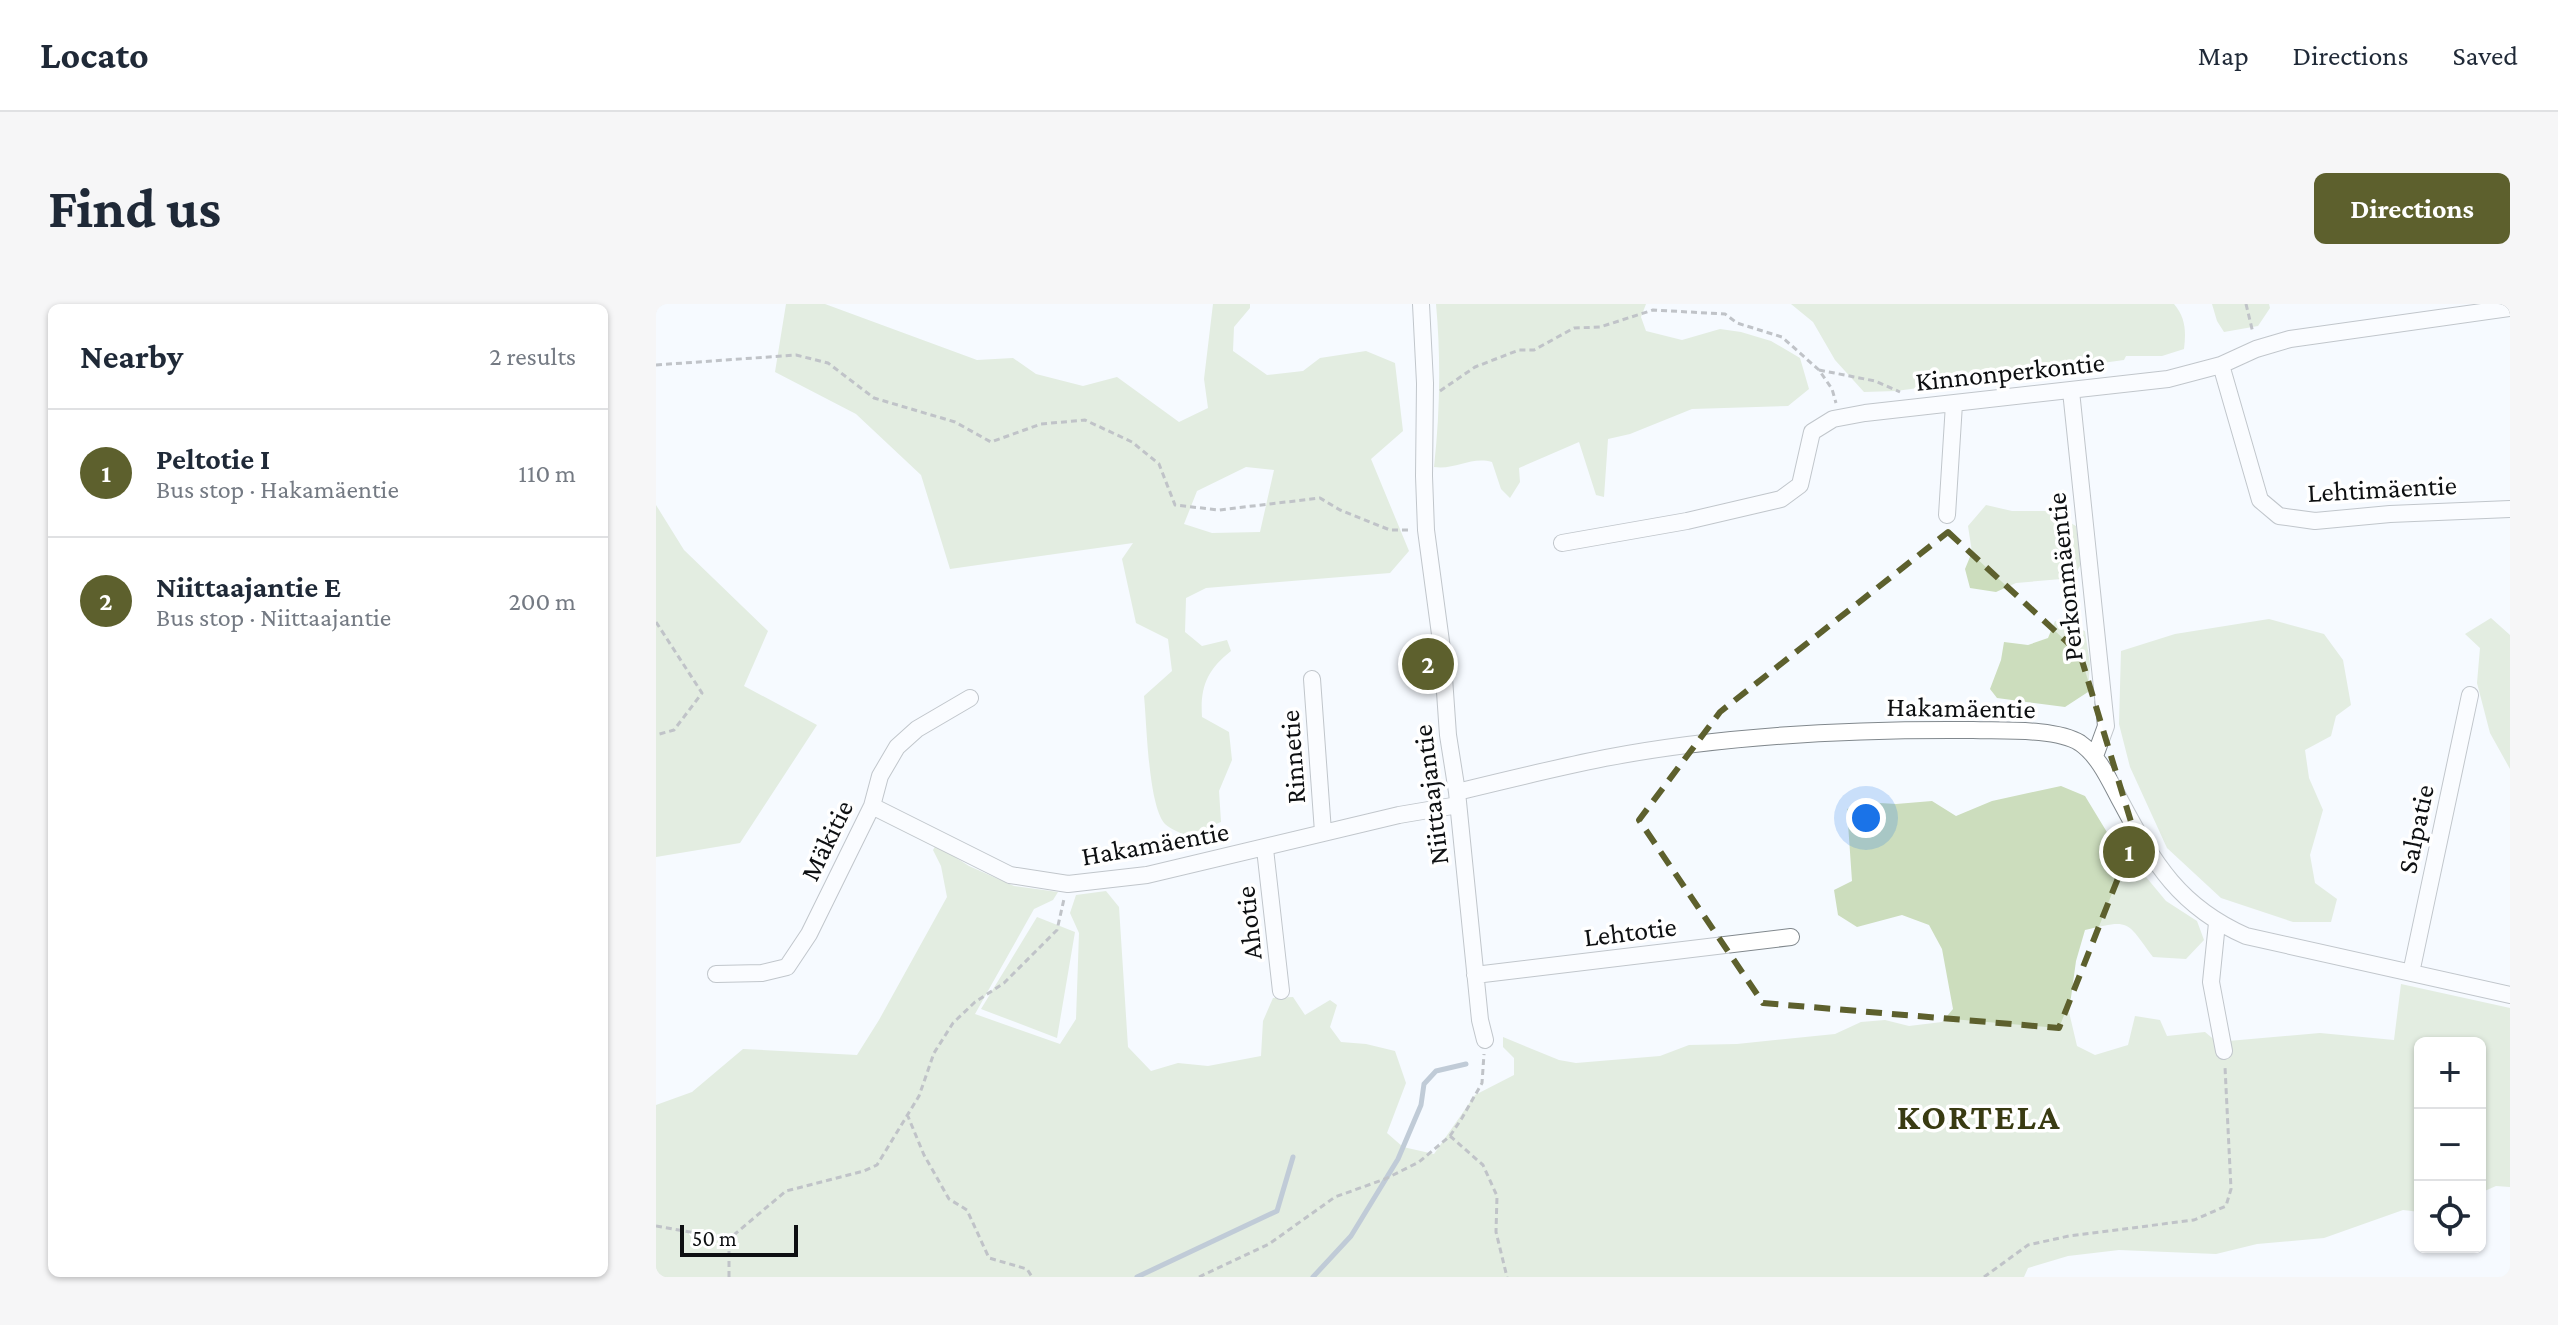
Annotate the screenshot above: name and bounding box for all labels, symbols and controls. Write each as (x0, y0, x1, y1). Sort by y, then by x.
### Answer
text: Locato (40, 34, 149, 76)
text: Map (2198, 40, 2249, 71)
text: Directions (2293, 40, 2408, 71)
text: Saved (2452, 40, 2518, 71)
button: Directions (2314, 173, 2510, 244)
text: Find us (48, 177, 221, 239)
text: Nearby (80, 338, 183, 375)
text: 2 results (489, 342, 576, 371)
street label: Kinnonperkontie (1914, 346, 2106, 397)
text: Peltotie I (156, 442, 270, 475)
text: 1 (101, 459, 111, 488)
text: 110 m (518, 459, 576, 488)
street label: Lehtimäentie (2307, 469, 2458, 508)
text: Bus stop · Hakamäentie (156, 475, 399, 504)
street label: Perkonmäentie (2040, 491, 2089, 663)
text: Niittaajantie E (156, 570, 341, 603)
text: 2 (99, 587, 113, 616)
text: 200 m (508, 587, 576, 616)
text: Bus stop · Niittaajantie (156, 603, 391, 632)
pin: 2 (1402, 634, 1454, 694)
street label: Hakamäentie (1886, 691, 2036, 724)
street label: Rinnetie (1274, 709, 1311, 805)
street label: Niittaajantie (1407, 723, 1454, 867)
street label: Salpatie (2391, 782, 2440, 876)
street label: Mäkitie (794, 795, 859, 886)
your location (1846, 798, 1886, 838)
street label: Hakamäentie (1079, 815, 1231, 872)
pin: 1 (2103, 822, 2155, 882)
street label: Ahotie (1229, 885, 1268, 961)
street label: Lehtotie (1582, 910, 1678, 953)
map controls (2414, 1037, 2486, 1253)
button: + (2414, 1037, 2486, 1109)
district label: KORTELA (1897, 1097, 2061, 1137)
button: − (2414, 1109, 2486, 1181)
button: locate (2414, 1181, 2486, 1253)
scale bar (680, 1221, 798, 1257)
text: 50 m (692, 1226, 737, 1251)

